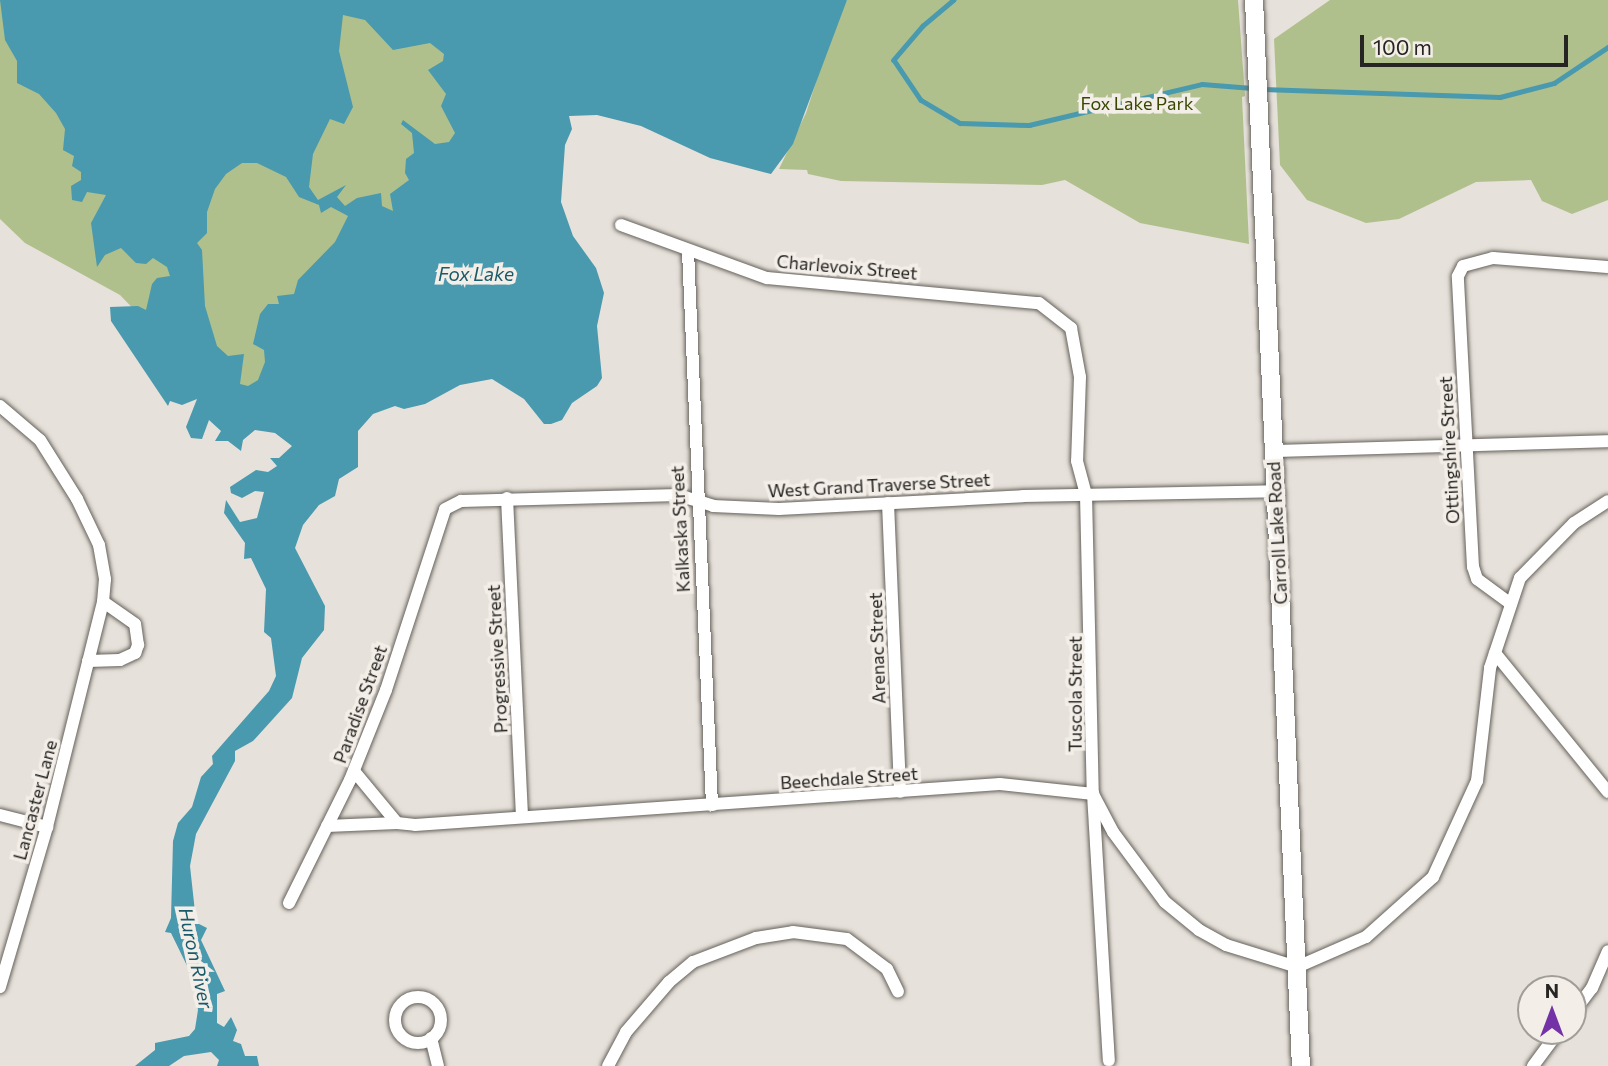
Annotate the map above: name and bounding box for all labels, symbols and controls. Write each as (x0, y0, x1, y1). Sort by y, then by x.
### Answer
scale bar (1363, 21, 1571, 65)
text: 100 m (1373, 34, 1432, 59)
park label: Fox Lake Park (1081, 92, 1193, 114)
street label: Charlevoix Street (776, 250, 918, 284)
water label: Fox Lake (438, 263, 514, 285)
street label: Ottingshire Street (1434, 376, 1464, 524)
street label: Carroll Lake Road (1262, 461, 1292, 605)
street label: Kalkaska Street (666, 465, 694, 593)
street label: West Grand Traverse Street (767, 468, 991, 502)
street label: Progressive Street (482, 584, 512, 734)
street label: Arenac Street (864, 592, 890, 704)
street label: Tuscola Street (1064, 636, 1086, 752)
street label: Paradise Street (329, 642, 391, 766)
street label: Lancaster Lane (9, 738, 61, 862)
street label: Beechdale Street (779, 762, 919, 794)
water label: Huron River (174, 905, 218, 1011)
north arrow (1517, 975, 1587, 1045)
text: N (1545, 979, 1559, 1002)

